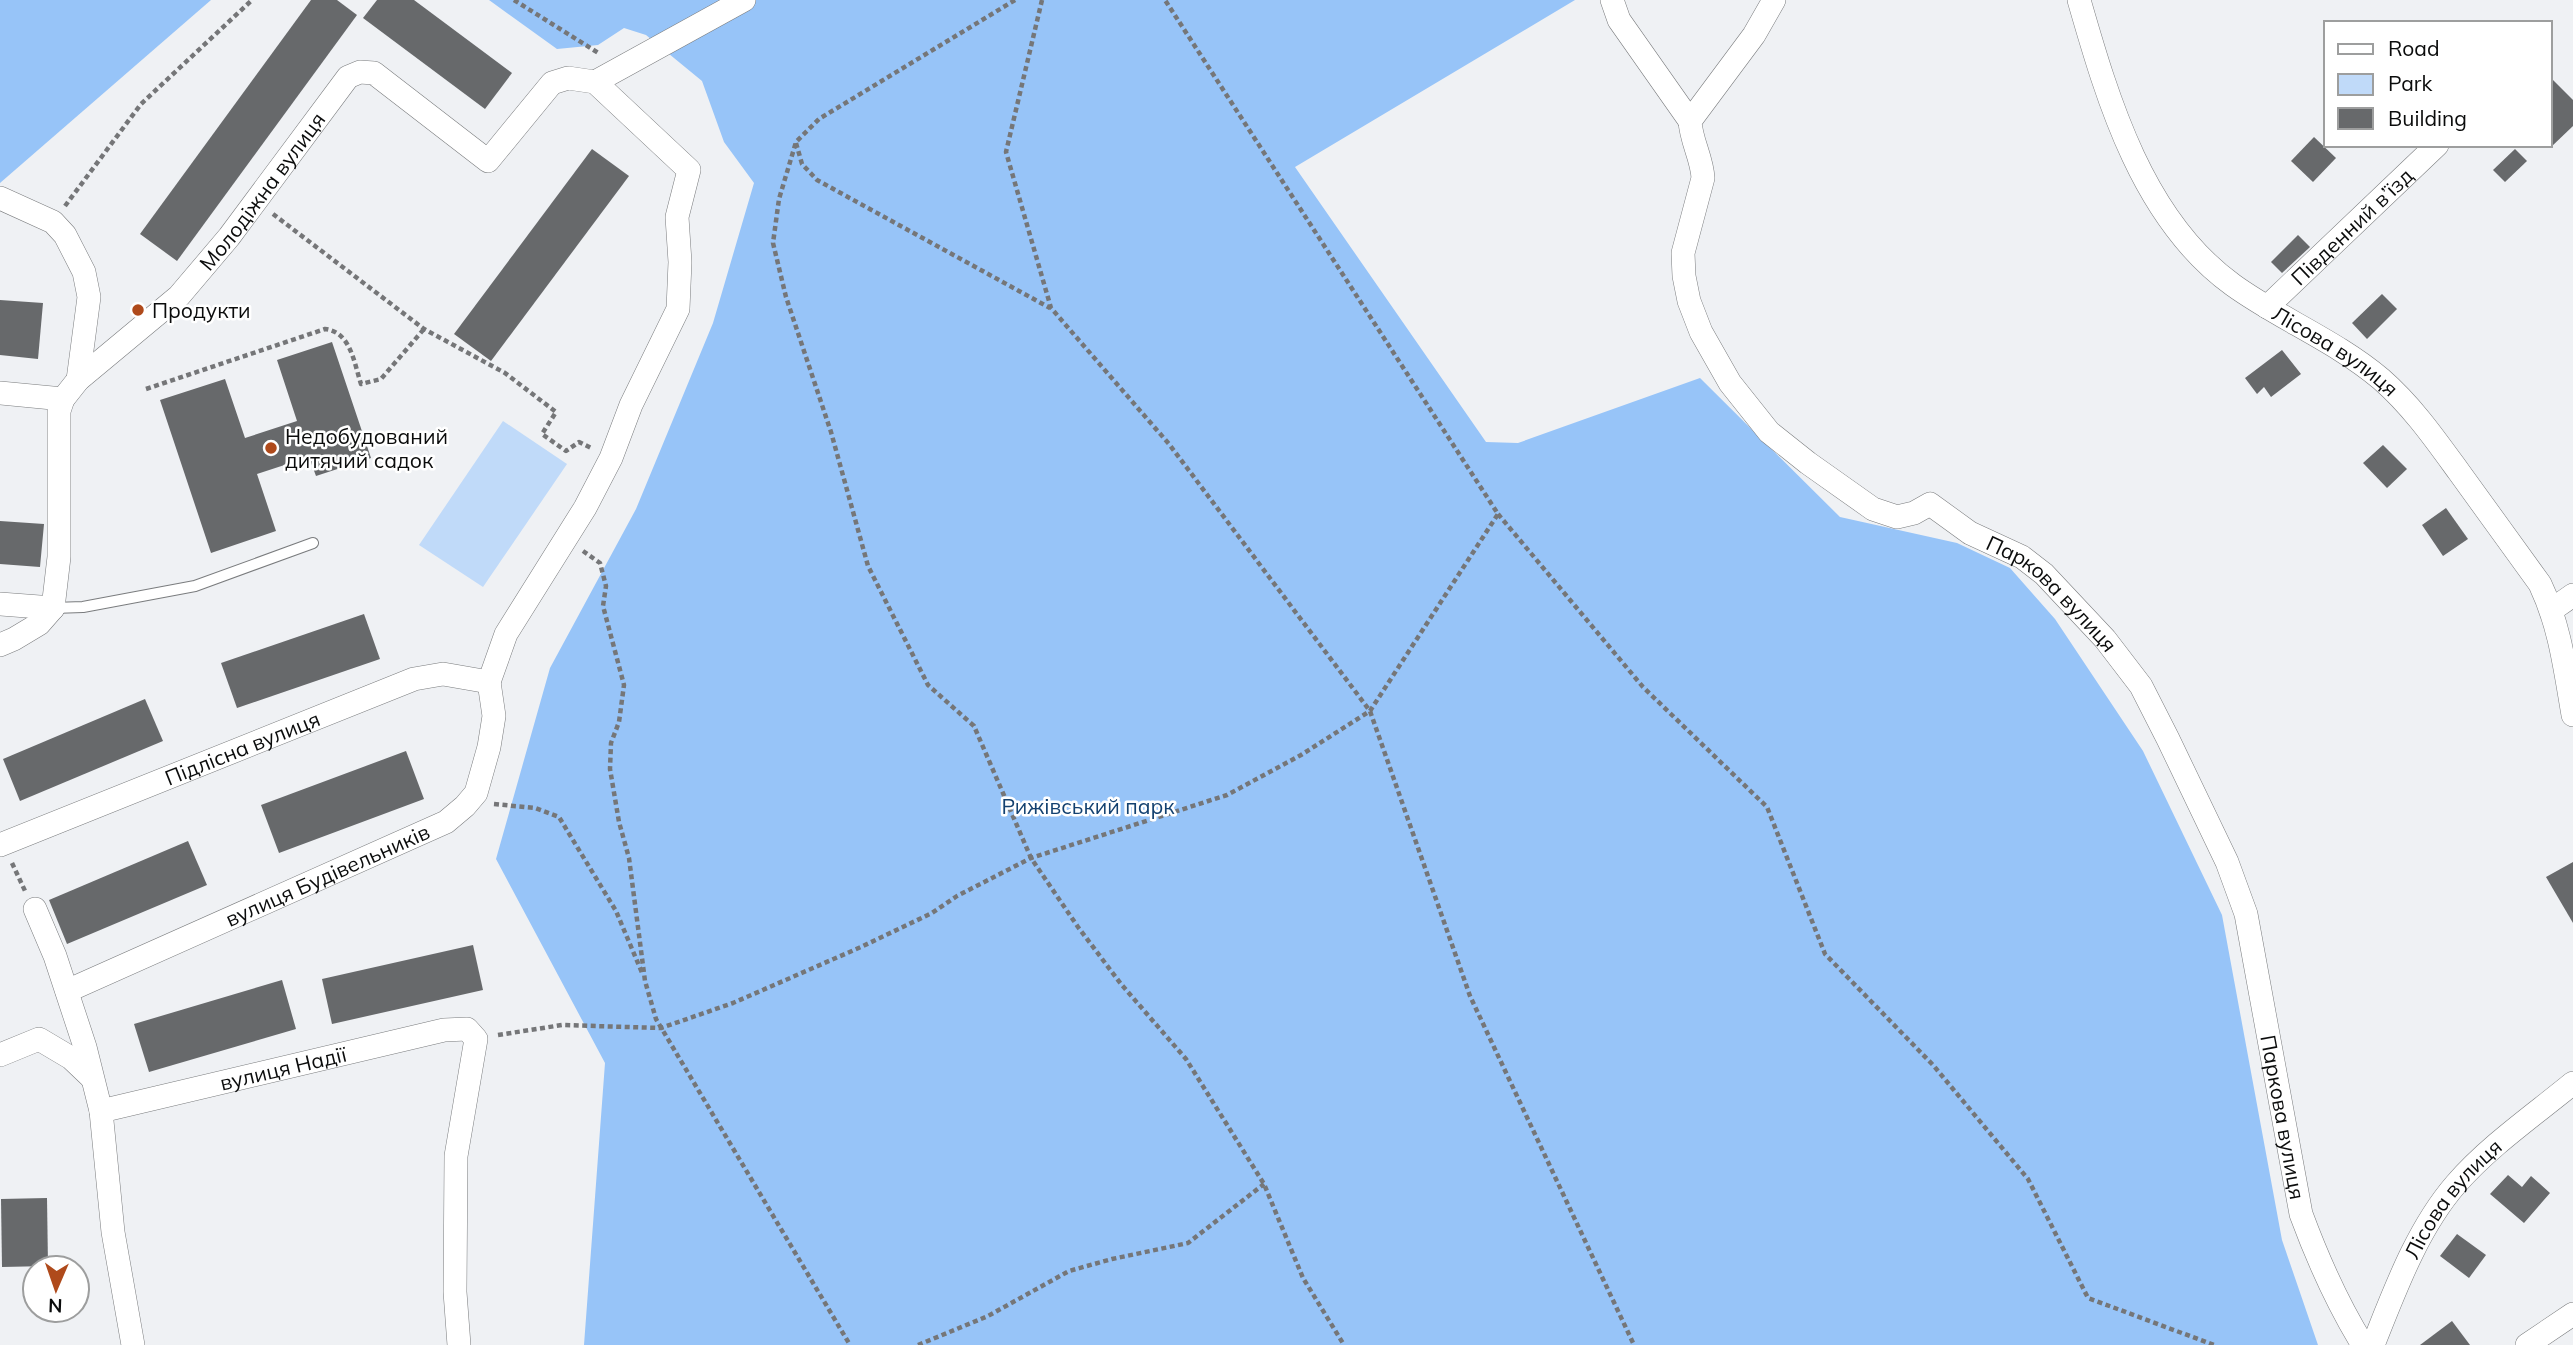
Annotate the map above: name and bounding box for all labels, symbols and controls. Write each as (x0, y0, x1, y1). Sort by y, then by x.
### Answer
legend (2324, 21, 2552, 147)
text: Road (2388, 35, 2439, 61)
text: Park (2388, 70, 2432, 96)
text: Building (2388, 105, 2467, 131)
street label: Молодіжна вулиця (193, 107, 330, 276)
street label: Південний в’їзд (2285, 162, 2418, 290)
place label: Продукти (152, 297, 251, 323)
street label: Лісова вулиця (2268, 300, 2404, 401)
marker: Продукти (130, 302, 146, 318)
place label: Недобудований дитячий садок (285, 423, 448, 473)
marker: Недобудований дитячий садок (263, 440, 279, 456)
street label: Паркова вулиця (1982, 529, 2123, 657)
street label: Підлісна вулиця (161, 705, 324, 791)
park label: Рижівський парк (1001, 793, 1175, 819)
street label: вулиця Будівельників (221, 818, 434, 932)
street label: Паркова вулиця (2255, 1033, 2311, 1202)
street label: вулиця Надії (217, 1040, 350, 1096)
street label: Лісова вулиця (2398, 1133, 2507, 1263)
north arrow (21, 1254, 91, 1324)
text: N (48, 1294, 63, 1318)

